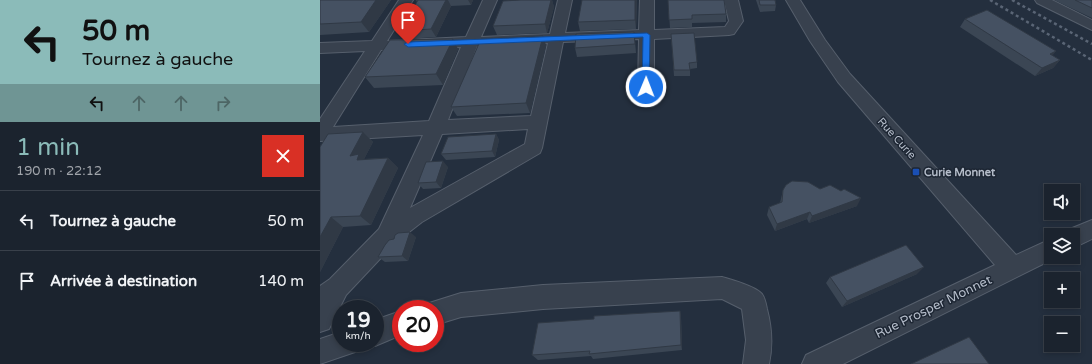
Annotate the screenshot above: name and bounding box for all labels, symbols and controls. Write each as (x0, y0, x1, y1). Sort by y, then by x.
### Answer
pin (391, 3, 425, 44)
icon: arrive (397, 9, 419, 31)
text: 50 m (82, 14, 150, 48)
icon: left (16, 16, 68, 68)
text: Tournez à gauche (82, 48, 233, 70)
position arrow (625, 66, 667, 108)
icon: left (86, 92, 108, 114)
icon: ahead (128, 92, 150, 114)
icon: ahead (170, 92, 192, 114)
icon: right (212, 92, 234, 114)
street label: Rue Curie (875, 115, 919, 162)
text: 1 min (16, 133, 80, 162)
button: close (262, 135, 304, 177)
text: 190 m · 22:12 (16, 163, 102, 179)
place label: Curie Monnet (924, 166, 996, 179)
marker: Curie Monnet (911, 167, 921, 177)
map controls (1044, 184, 1080, 352)
button: sound (1044, 184, 1080, 220)
icon: left (16, 210, 38, 232)
text: Tournez à gauche (50, 212, 176, 230)
text: 50 m (267, 212, 304, 230)
button: layers (1044, 228, 1080, 264)
icon: arrive (16, 270, 38, 292)
text: Arrivée à destination (50, 272, 197, 290)
text: 140 m (258, 272, 304, 290)
street label: Rue Prosper Monnet (872, 272, 994, 342)
button: + (1044, 272, 1080, 308)
speed limit sign: 20 (392, 300, 444, 352)
text: 19 (345, 309, 371, 333)
button: − (1044, 316, 1080, 352)
text: km/h (345, 330, 371, 342)

